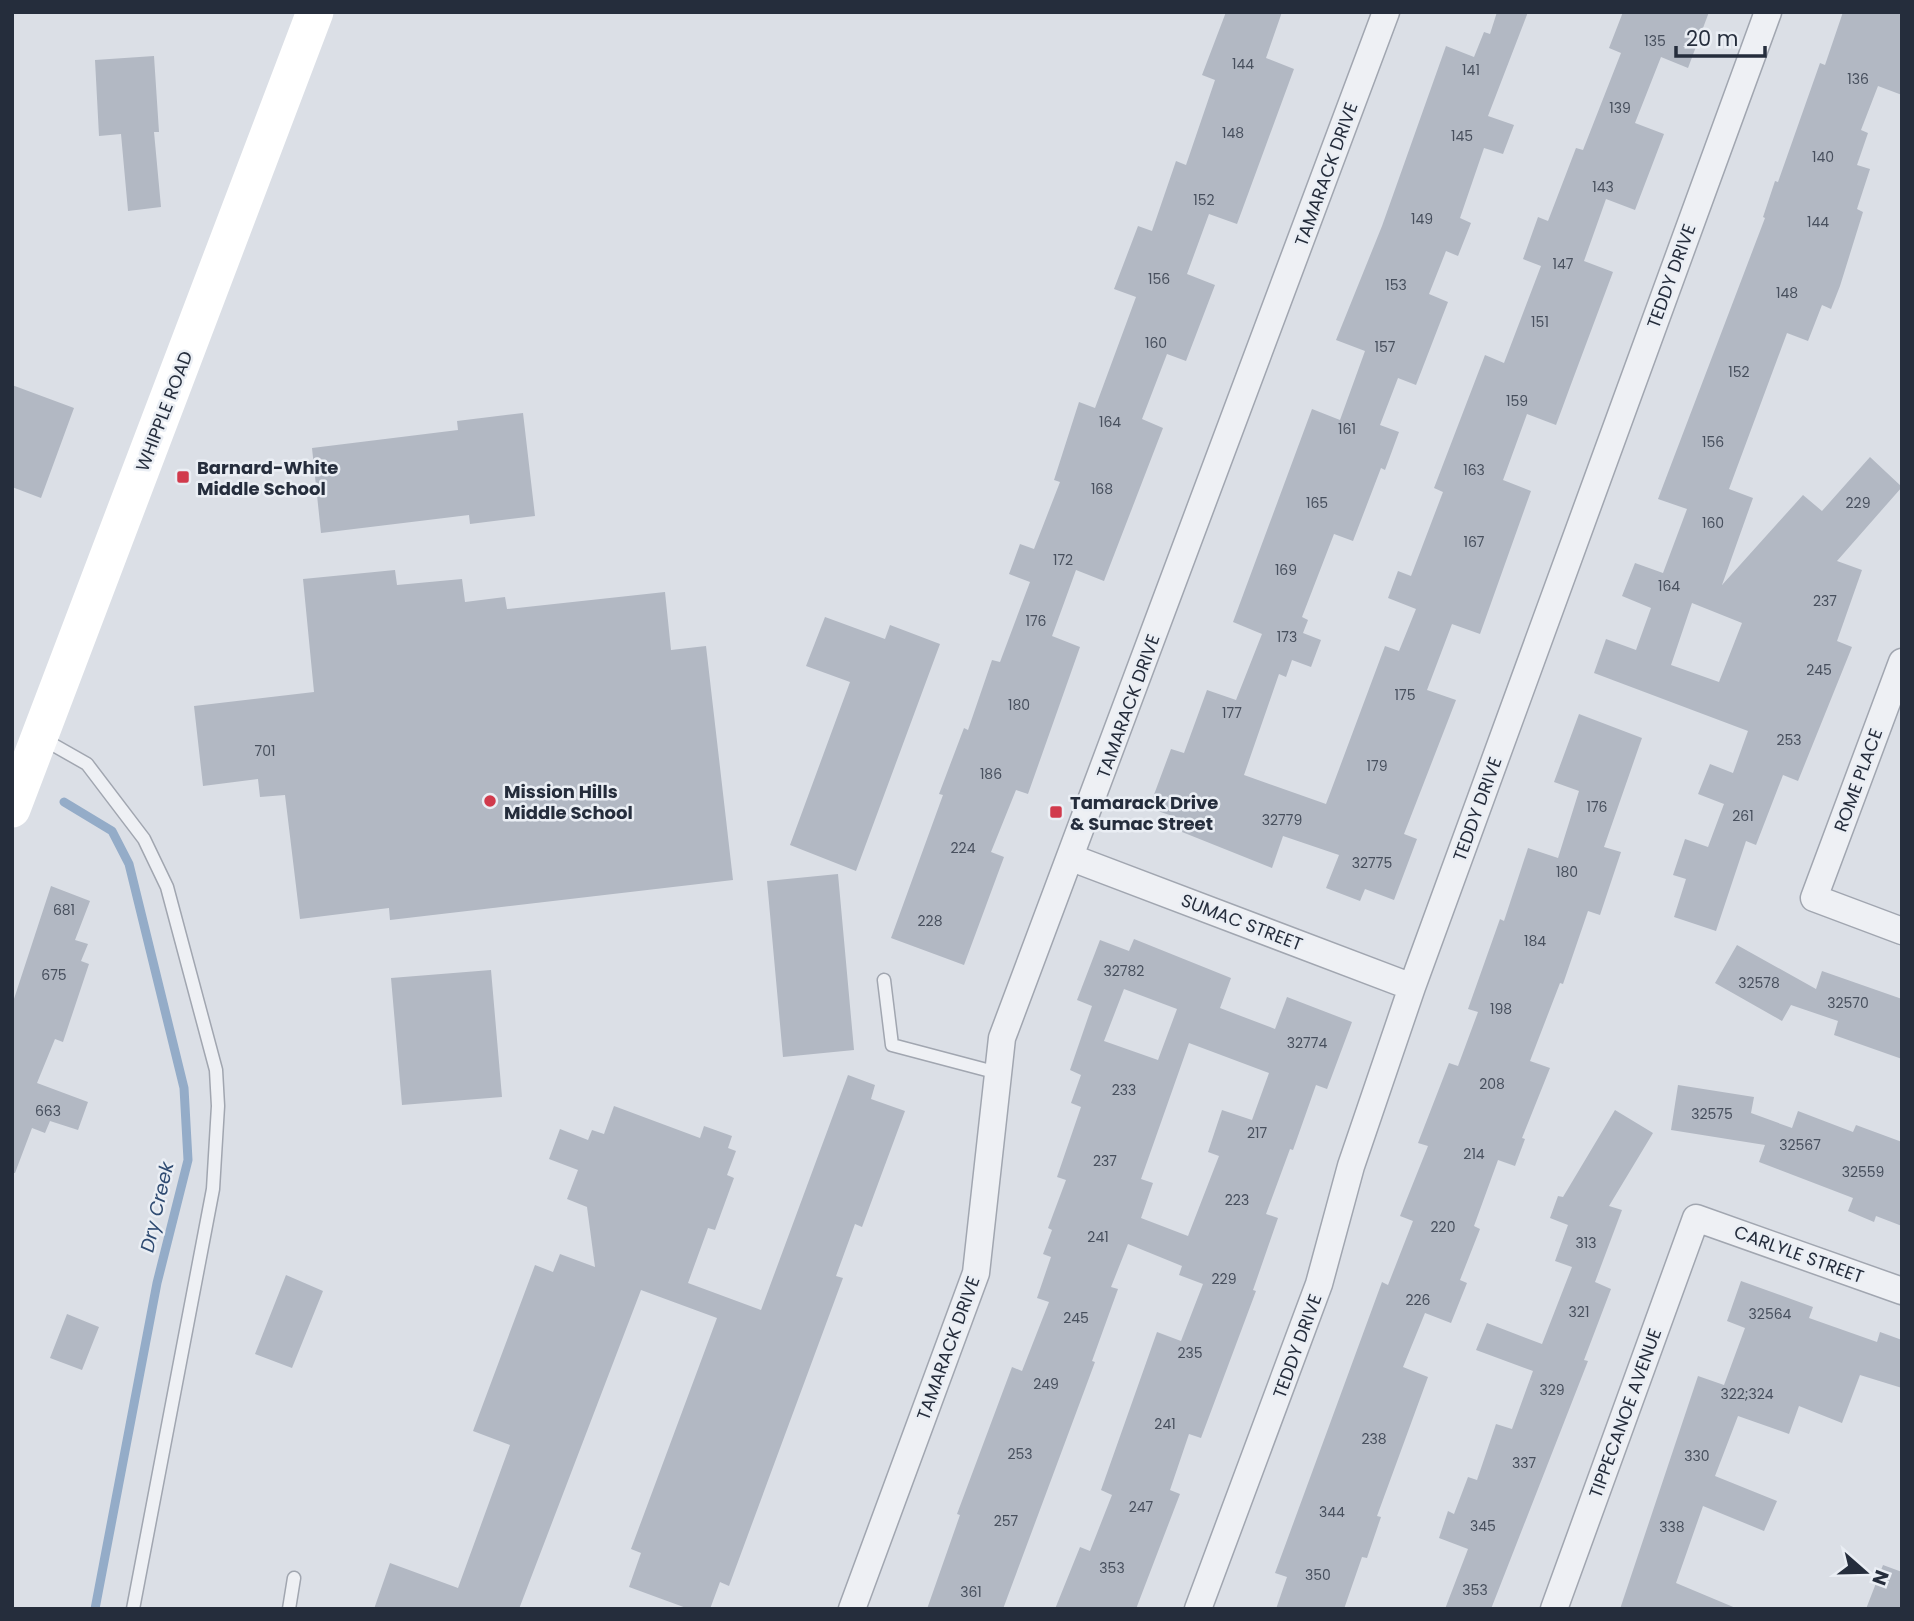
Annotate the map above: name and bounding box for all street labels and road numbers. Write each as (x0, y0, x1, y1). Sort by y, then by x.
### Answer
street label: TAMARACK DRIVE (1288, 99, 1364, 249)
street label: TEDDY DRIVE (1641, 220, 1701, 332)
street label: WHIPPLE ROAD (130, 347, 198, 475)
street label: TAMARACK DRIVE (1090, 631, 1166, 781)
street label: ROME PLACE (1828, 725, 1888, 835)
street label: TEDDY DRIVE (1447, 753, 1507, 865)
street label: SUMAC STREET (1178, 887, 1307, 957)
street label: CARLYLE STREET (1731, 1219, 1868, 1289)
street label: TAMARACK DRIVE (910, 1273, 986, 1423)
street label: TEDDY DRIVE (1267, 1290, 1327, 1402)
street label: TIPPECANOE AVENUE (1583, 1325, 1667, 1501)

